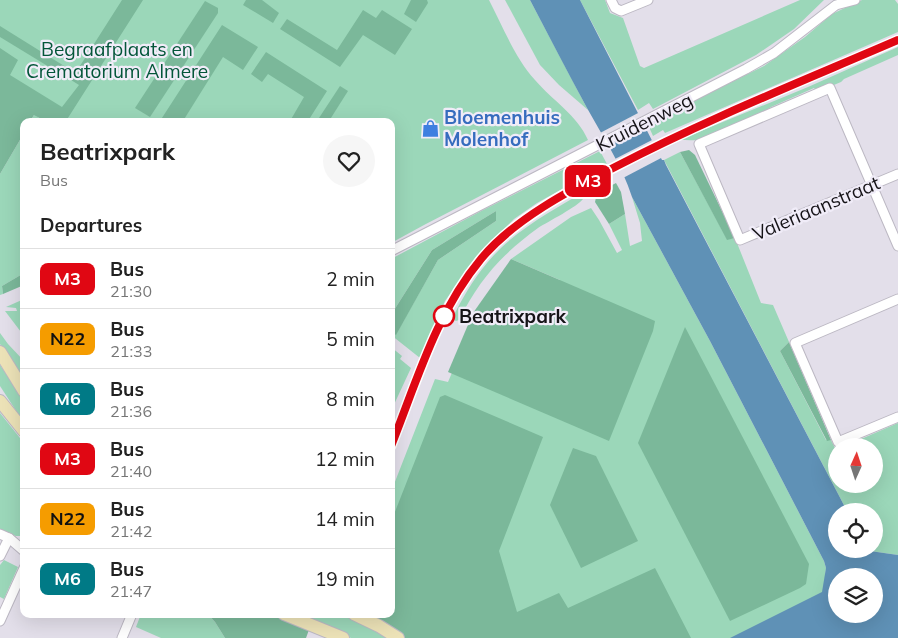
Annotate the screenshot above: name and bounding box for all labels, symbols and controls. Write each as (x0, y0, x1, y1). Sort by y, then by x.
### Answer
park label: Begraafplaats en Crematorium Almere (26, 37, 208, 83)
street label: Kruidenweg (592, 87, 696, 157)
place label: Bloemenhuis Molenhof (444, 105, 560, 151)
shop icon: Bloemenhuis Molenhof (420, 118, 440, 138)
button: heart (323, 135, 375, 187)
text: Beatrixpark (40, 136, 175, 166)
line badge: M3 (566, 165, 610, 197)
text: M3 (575, 169, 601, 192)
text: Bus (40, 170, 68, 190)
street label: Valeriaanstraat (749, 170, 884, 246)
text: Departures (40, 213, 142, 237)
text: Bus (110, 257, 144, 281)
text: M3 (54, 267, 81, 290)
text: 2 min (326, 267, 375, 291)
text: 21:30 (110, 281, 152, 301)
place label: Beatrixpark (459, 304, 566, 328)
marker: Beatrixpark (433, 305, 455, 327)
text: Bus (110, 317, 144, 341)
text: N22 (50, 327, 85, 350)
text: 5 min (326, 327, 375, 351)
text: 21:33 (110, 341, 152, 361)
text: Bus (110, 377, 144, 401)
text: M6 (54, 387, 81, 410)
text: 8 min (326, 387, 375, 411)
text: 21:36 (110, 401, 152, 421)
text: Bus (110, 437, 144, 461)
north arrow (828, 438, 882, 492)
map controls (828, 438, 883, 623)
text: M3 (54, 447, 81, 470)
text: 12 min (315, 447, 375, 471)
text: 21:40 (110, 461, 152, 481)
text: Bus (110, 497, 144, 521)
button: locate (828, 503, 883, 558)
text: N22 (50, 507, 85, 530)
text: 14 min (315, 507, 375, 531)
text: 21:42 (110, 521, 152, 541)
text: Bus (110, 557, 144, 581)
text: M6 (54, 567, 81, 590)
text: 19 min (315, 567, 375, 591)
button: layers (828, 568, 883, 623)
text: 21:47 (110, 581, 152, 601)

